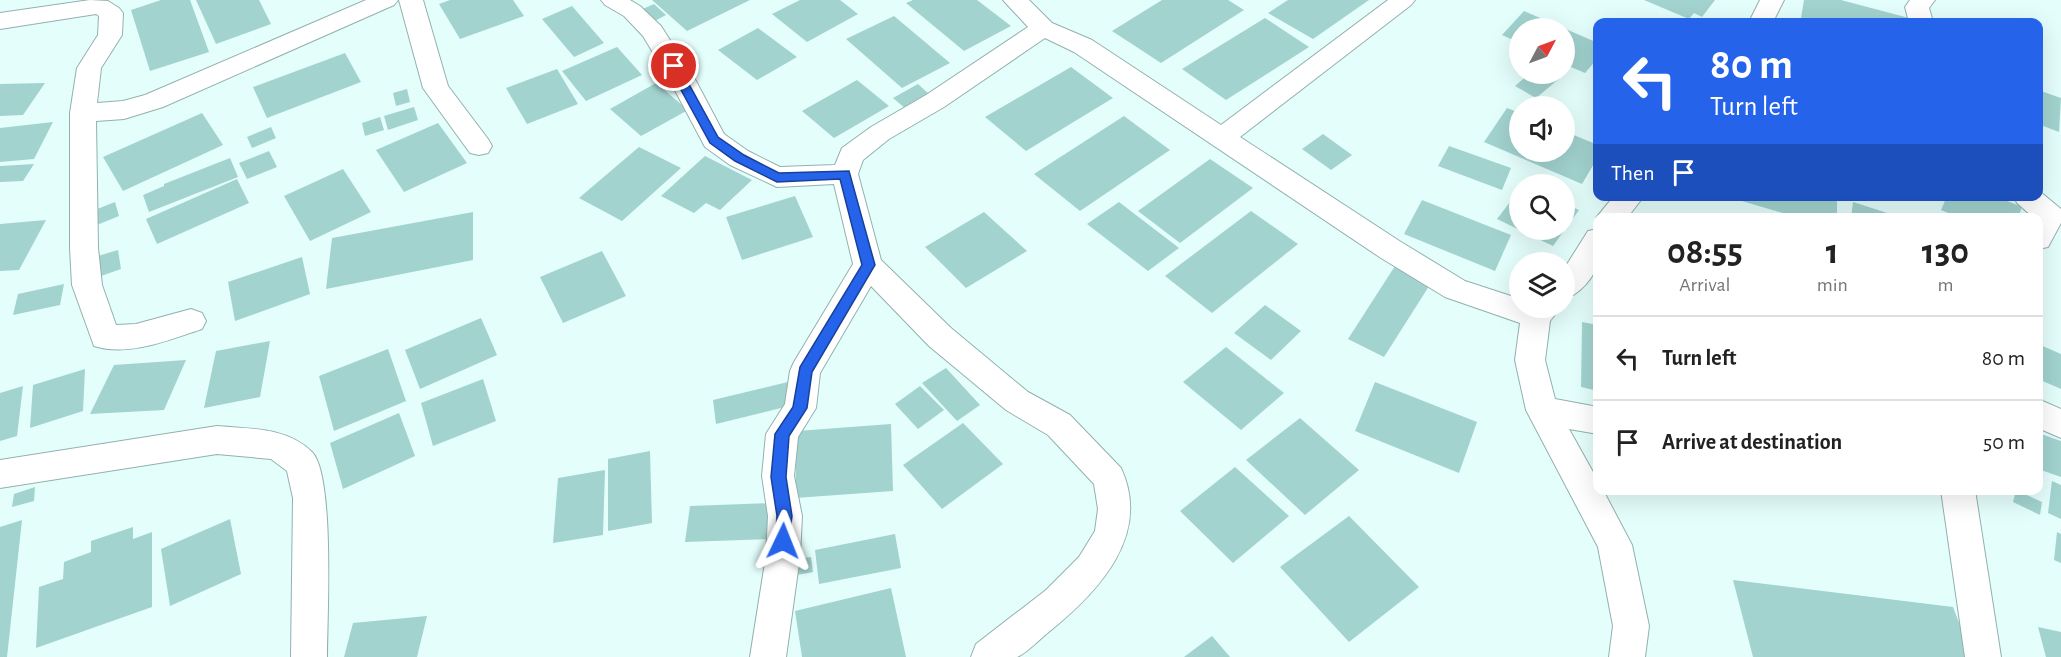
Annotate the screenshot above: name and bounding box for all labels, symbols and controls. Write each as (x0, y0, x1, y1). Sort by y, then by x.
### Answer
north arrow (1509, 18, 1575, 84)
map controls (1509, 18, 1575, 318)
pin (648, 40, 699, 91)
icon: left (1611, 42, 1689, 120)
text: 80 m (1710, 44, 1793, 86)
icon: arrive (657, 49, 690, 82)
text: Turn left (1710, 93, 1798, 120)
button: sound (1509, 96, 1575, 162)
icon: arrive (1667, 156, 1700, 189)
text: Then (1611, 162, 1655, 184)
button: search (1509, 174, 1575, 240)
text: 08:55 (1667, 234, 1743, 270)
text: 1 (1826, 234, 1839, 270)
text: 130 (1922, 234, 1969, 270)
button: layers (1509, 252, 1575, 318)
text: Arrival (1679, 275, 1731, 295)
text: min (1817, 275, 1848, 295)
text: m (1937, 275, 1953, 295)
icon: left (1611, 342, 1644, 375)
text: Turn left (1662, 347, 1736, 369)
text: 80 m (1982, 347, 2025, 369)
icon: arrive (1611, 426, 1644, 459)
text: Arrive at destination (1662, 431, 1842, 453)
text: 50 m (1983, 431, 2025, 453)
position arrow (751, 509, 815, 573)

